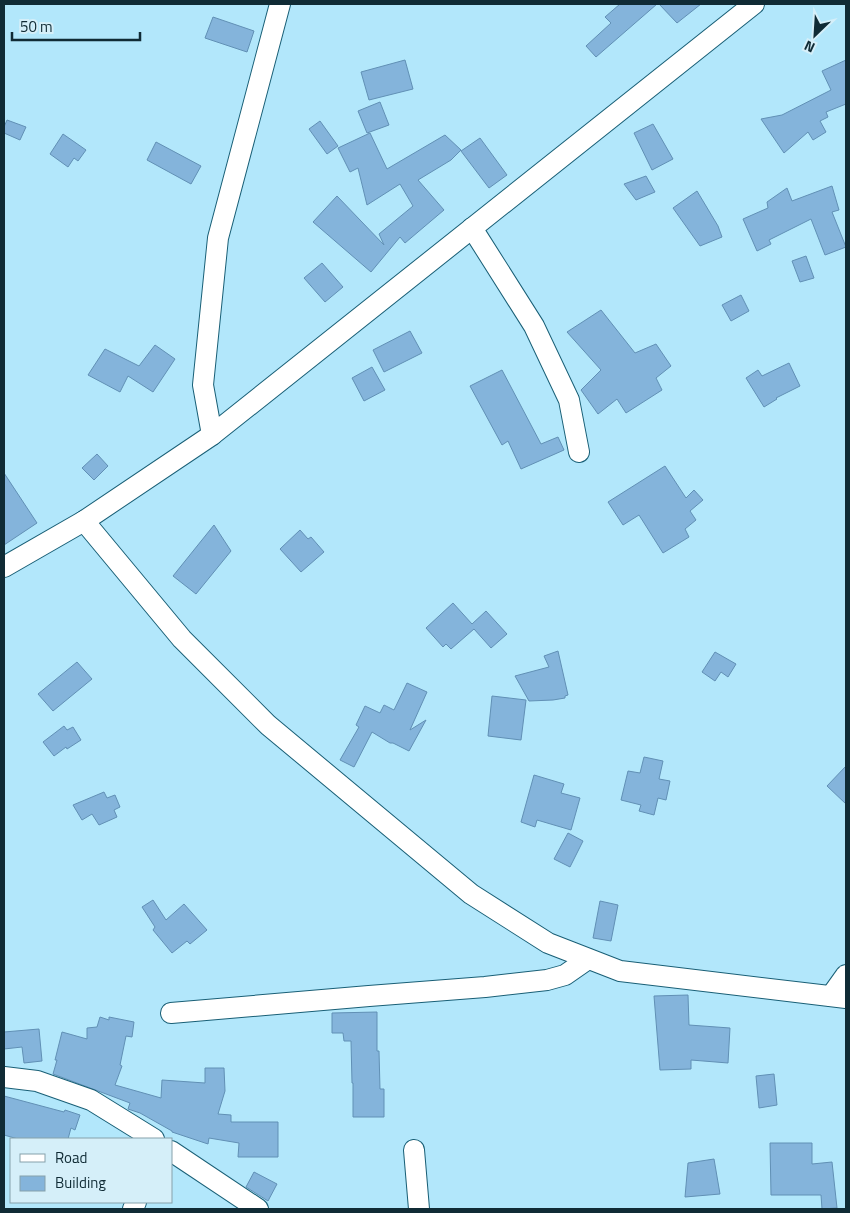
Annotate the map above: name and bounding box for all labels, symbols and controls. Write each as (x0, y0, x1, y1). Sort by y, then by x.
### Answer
scale bar (12, 10, 140, 42)
north arrow (790, 10, 840, 60)
text: 50 m (20, 15, 53, 38)
text: N (800, 36, 818, 59)
legend (10, 1138, 172, 1203)
text: Road (55, 1146, 87, 1169)
text: Building (55, 1171, 106, 1194)

